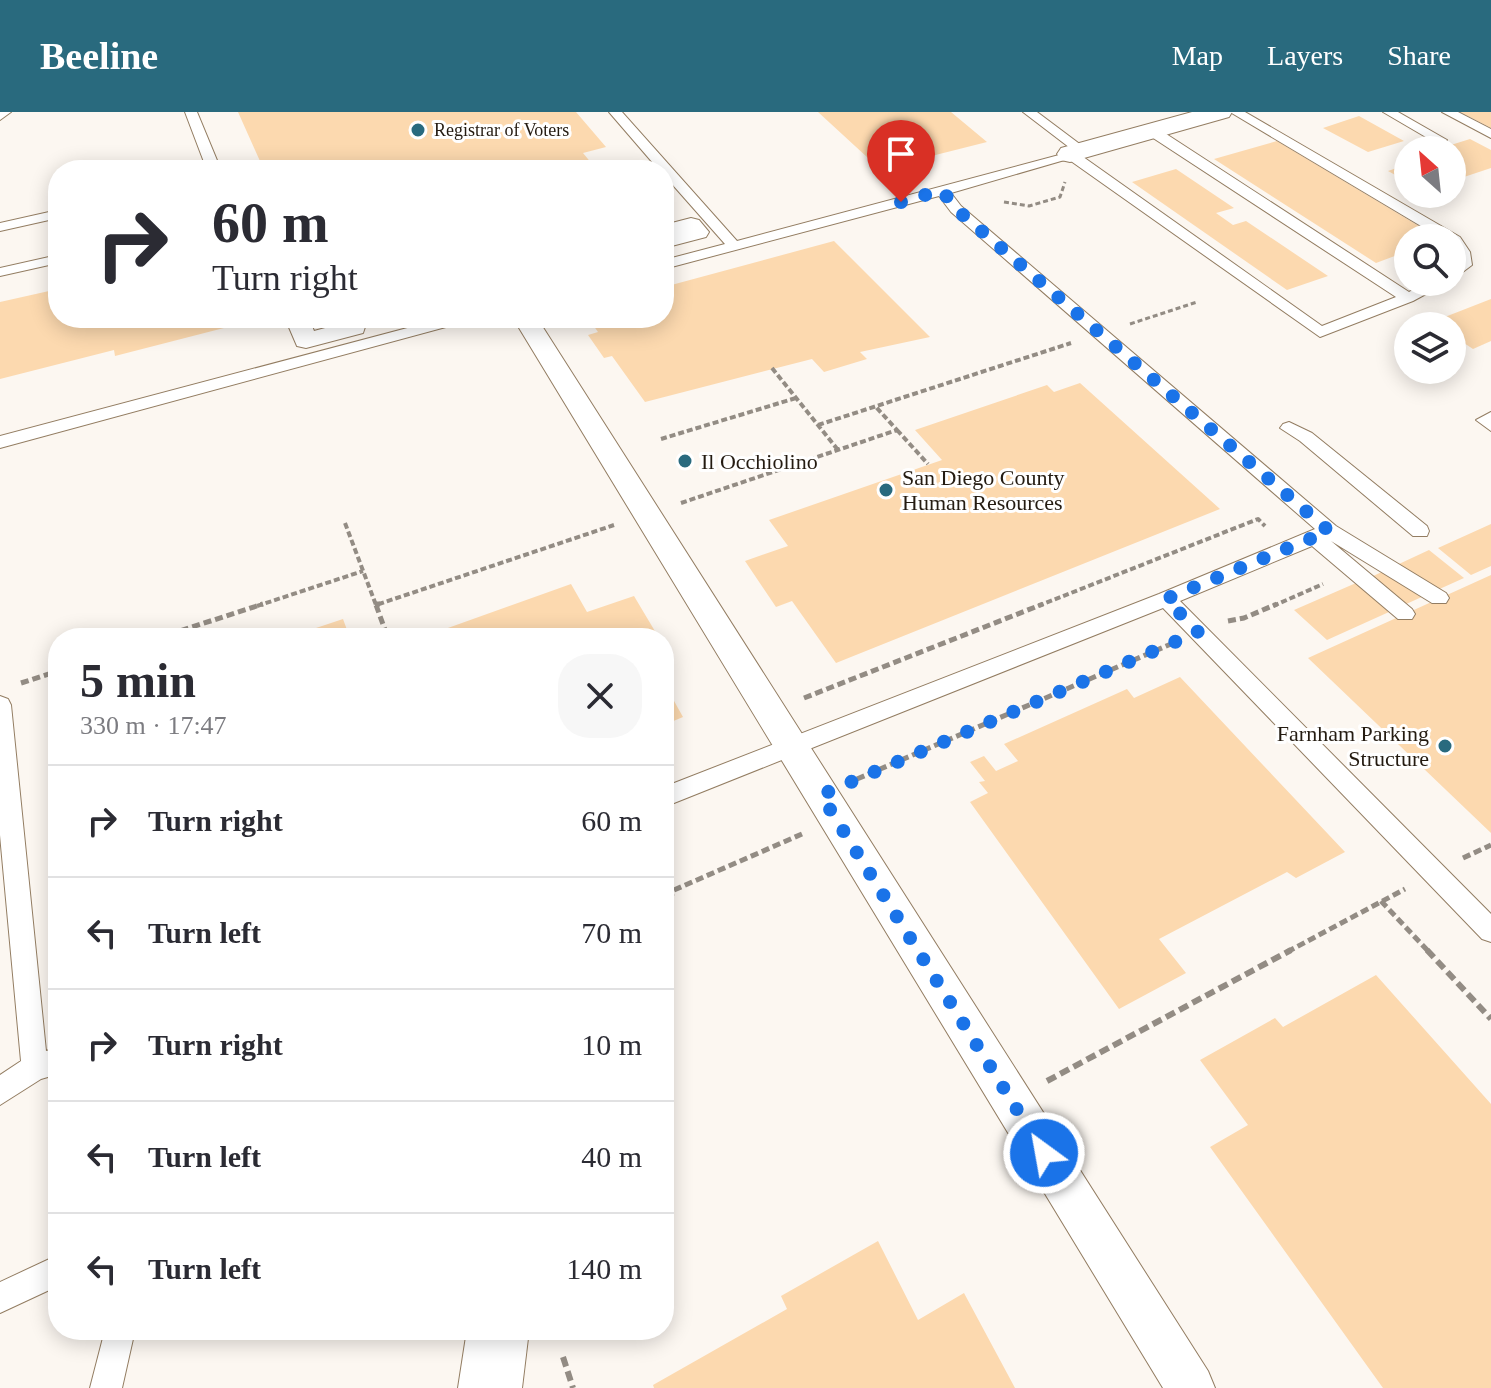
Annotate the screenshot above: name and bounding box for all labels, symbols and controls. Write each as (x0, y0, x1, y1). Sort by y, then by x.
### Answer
text: Beeline (40, 35, 158, 77)
text: Map (1172, 40, 1223, 71)
text: Layers (1267, 40, 1343, 71)
text: Share (1387, 40, 1451, 71)
place label: Registrar of Voters (434, 120, 569, 140)
pin (867, 120, 935, 202)
marker: Registrar of Voters (409, 121, 427, 139)
icon: arrive (879, 132, 923, 176)
north arrow (1394, 136, 1466, 208)
map controls (1394, 136, 1466, 384)
icon: right (80, 192, 184, 296)
text: 60 m (212, 192, 329, 254)
button: search (1394, 224, 1466, 296)
text: Turn right (212, 258, 358, 298)
button: layers (1394, 312, 1466, 384)
place label: Il Occhiolino (701, 449, 818, 474)
marker: Il Occhiolino (676, 452, 694, 470)
place label: San Diego County Human Resources (902, 465, 1065, 515)
marker: San Diego County Human Resources (877, 481, 895, 499)
text: 5 min (80, 654, 196, 707)
button: close (558, 654, 642, 738)
text: 330 m · 17:47 (80, 711, 227, 740)
place label: Farnham Parking Structure (1277, 721, 1429, 771)
marker: Farnham Parking Structure (1436, 737, 1454, 755)
icon: right (80, 799, 124, 843)
text: Turn right (148, 804, 283, 837)
text: 60 m (581, 804, 642, 837)
icon: left (80, 911, 124, 955)
text: Turn left (148, 916, 261, 949)
text: 70 m (581, 916, 642, 949)
icon: right (80, 1023, 124, 1067)
text: Turn right (148, 1028, 283, 1061)
text: 10 m (581, 1028, 642, 1061)
position arrow (1002, 1111, 1086, 1195)
icon: left (80, 1135, 124, 1179)
text: Turn left (148, 1140, 261, 1173)
text: 40 m (581, 1140, 642, 1173)
icon: left (80, 1247, 124, 1291)
text: Turn left (148, 1252, 261, 1285)
text: 140 m (566, 1252, 642, 1285)

